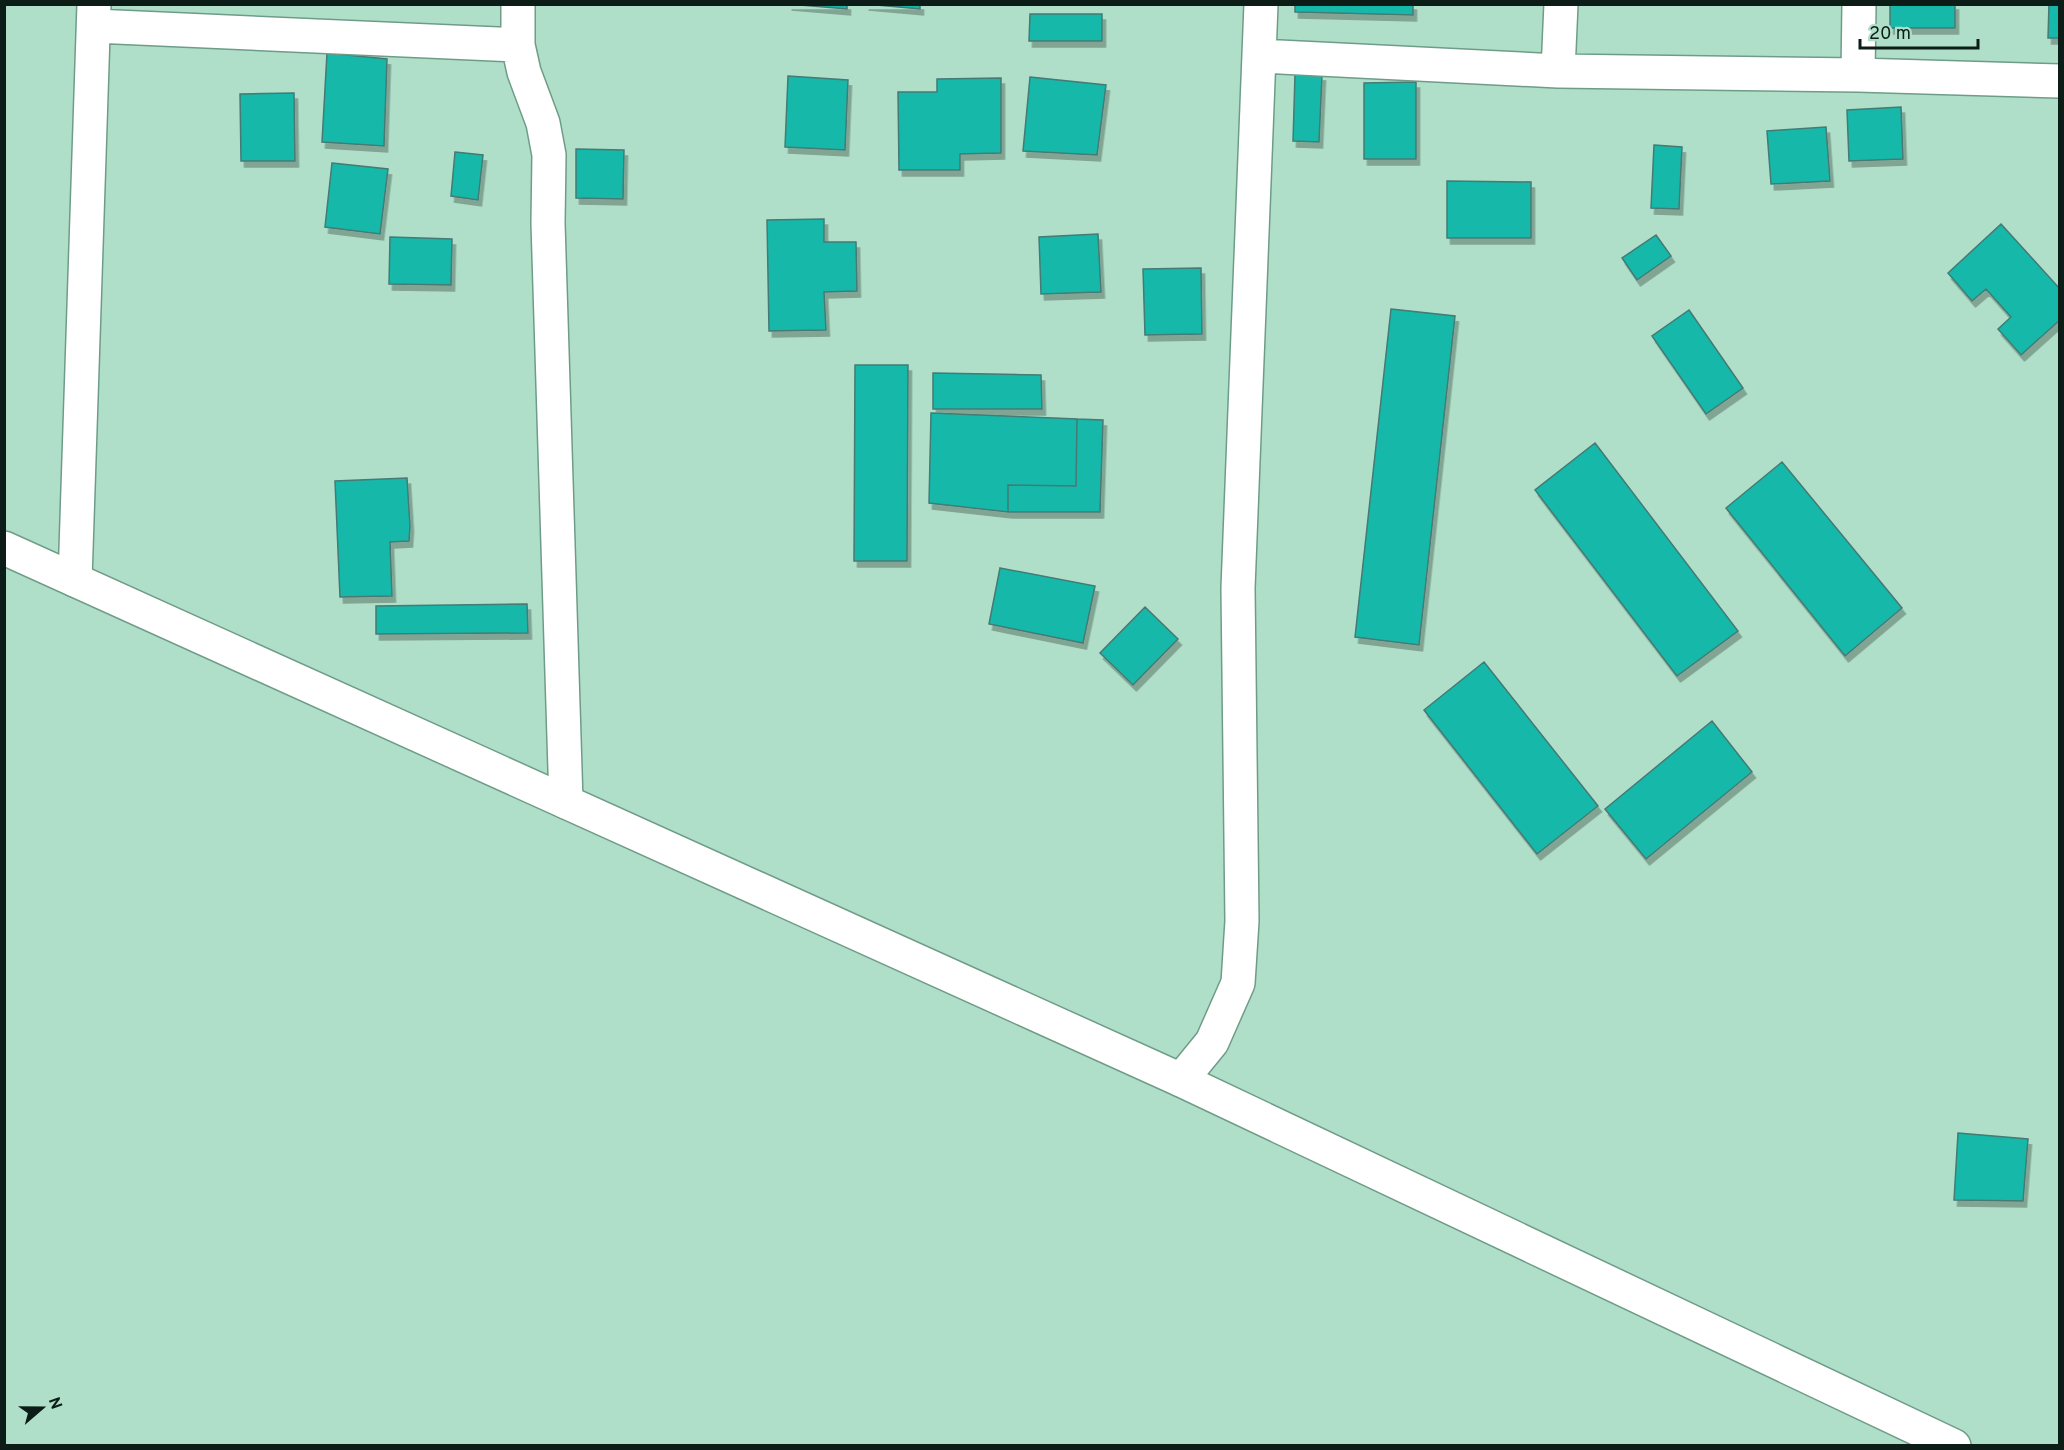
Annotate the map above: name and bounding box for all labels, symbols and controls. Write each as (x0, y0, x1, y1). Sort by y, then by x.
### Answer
scale bar (1860, 12, 1978, 50)
text: 20 m (1869, 23, 1911, 46)
north arrow (12, 1378, 72, 1438)
text: N (43, 1395, 66, 1412)

